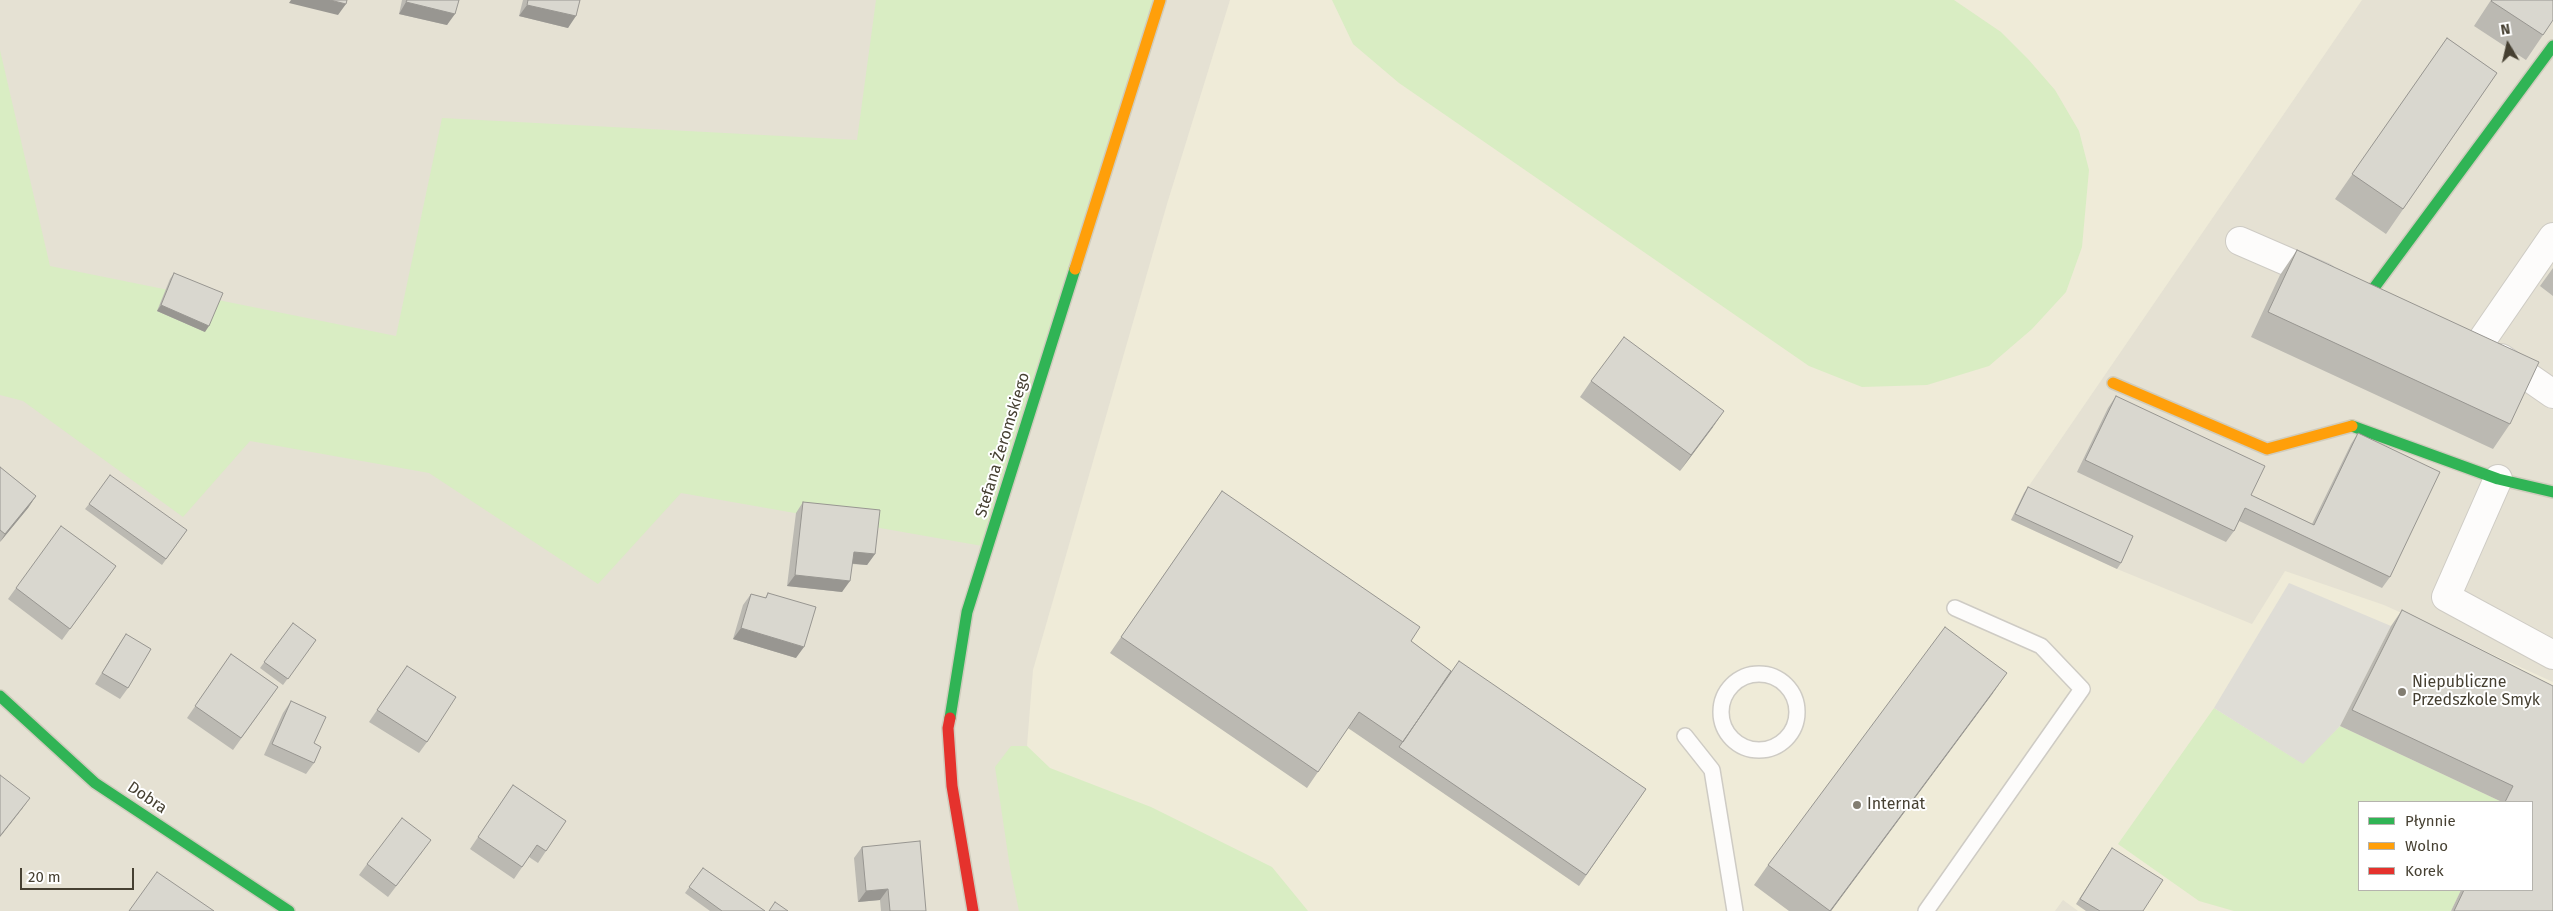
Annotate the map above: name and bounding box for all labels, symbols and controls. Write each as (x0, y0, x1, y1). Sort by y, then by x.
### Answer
north arrow (2483, 20, 2533, 70)
text: N (2500, 21, 2511, 39)
street label: Stefana Żeromskiego (972, 370, 1034, 520)
place label: Niepubliczne Przedszkole Smyk (2412, 673, 2540, 711)
marker: Niepubliczne Przedszkole Smyk (2396, 686, 2408, 698)
street label: Dobra (124, 778, 170, 818)
place label: Internat (1867, 795, 1925, 815)
marker: Internat (1851, 799, 1863, 811)
legend (2358, 801, 2533, 891)
text: Płynnie (2405, 812, 2456, 830)
text: Wolno (2405, 837, 2448, 855)
scale bar (22, 858, 136, 890)
text: Korek (2405, 862, 2444, 880)
text: 20 m (28, 868, 61, 886)

